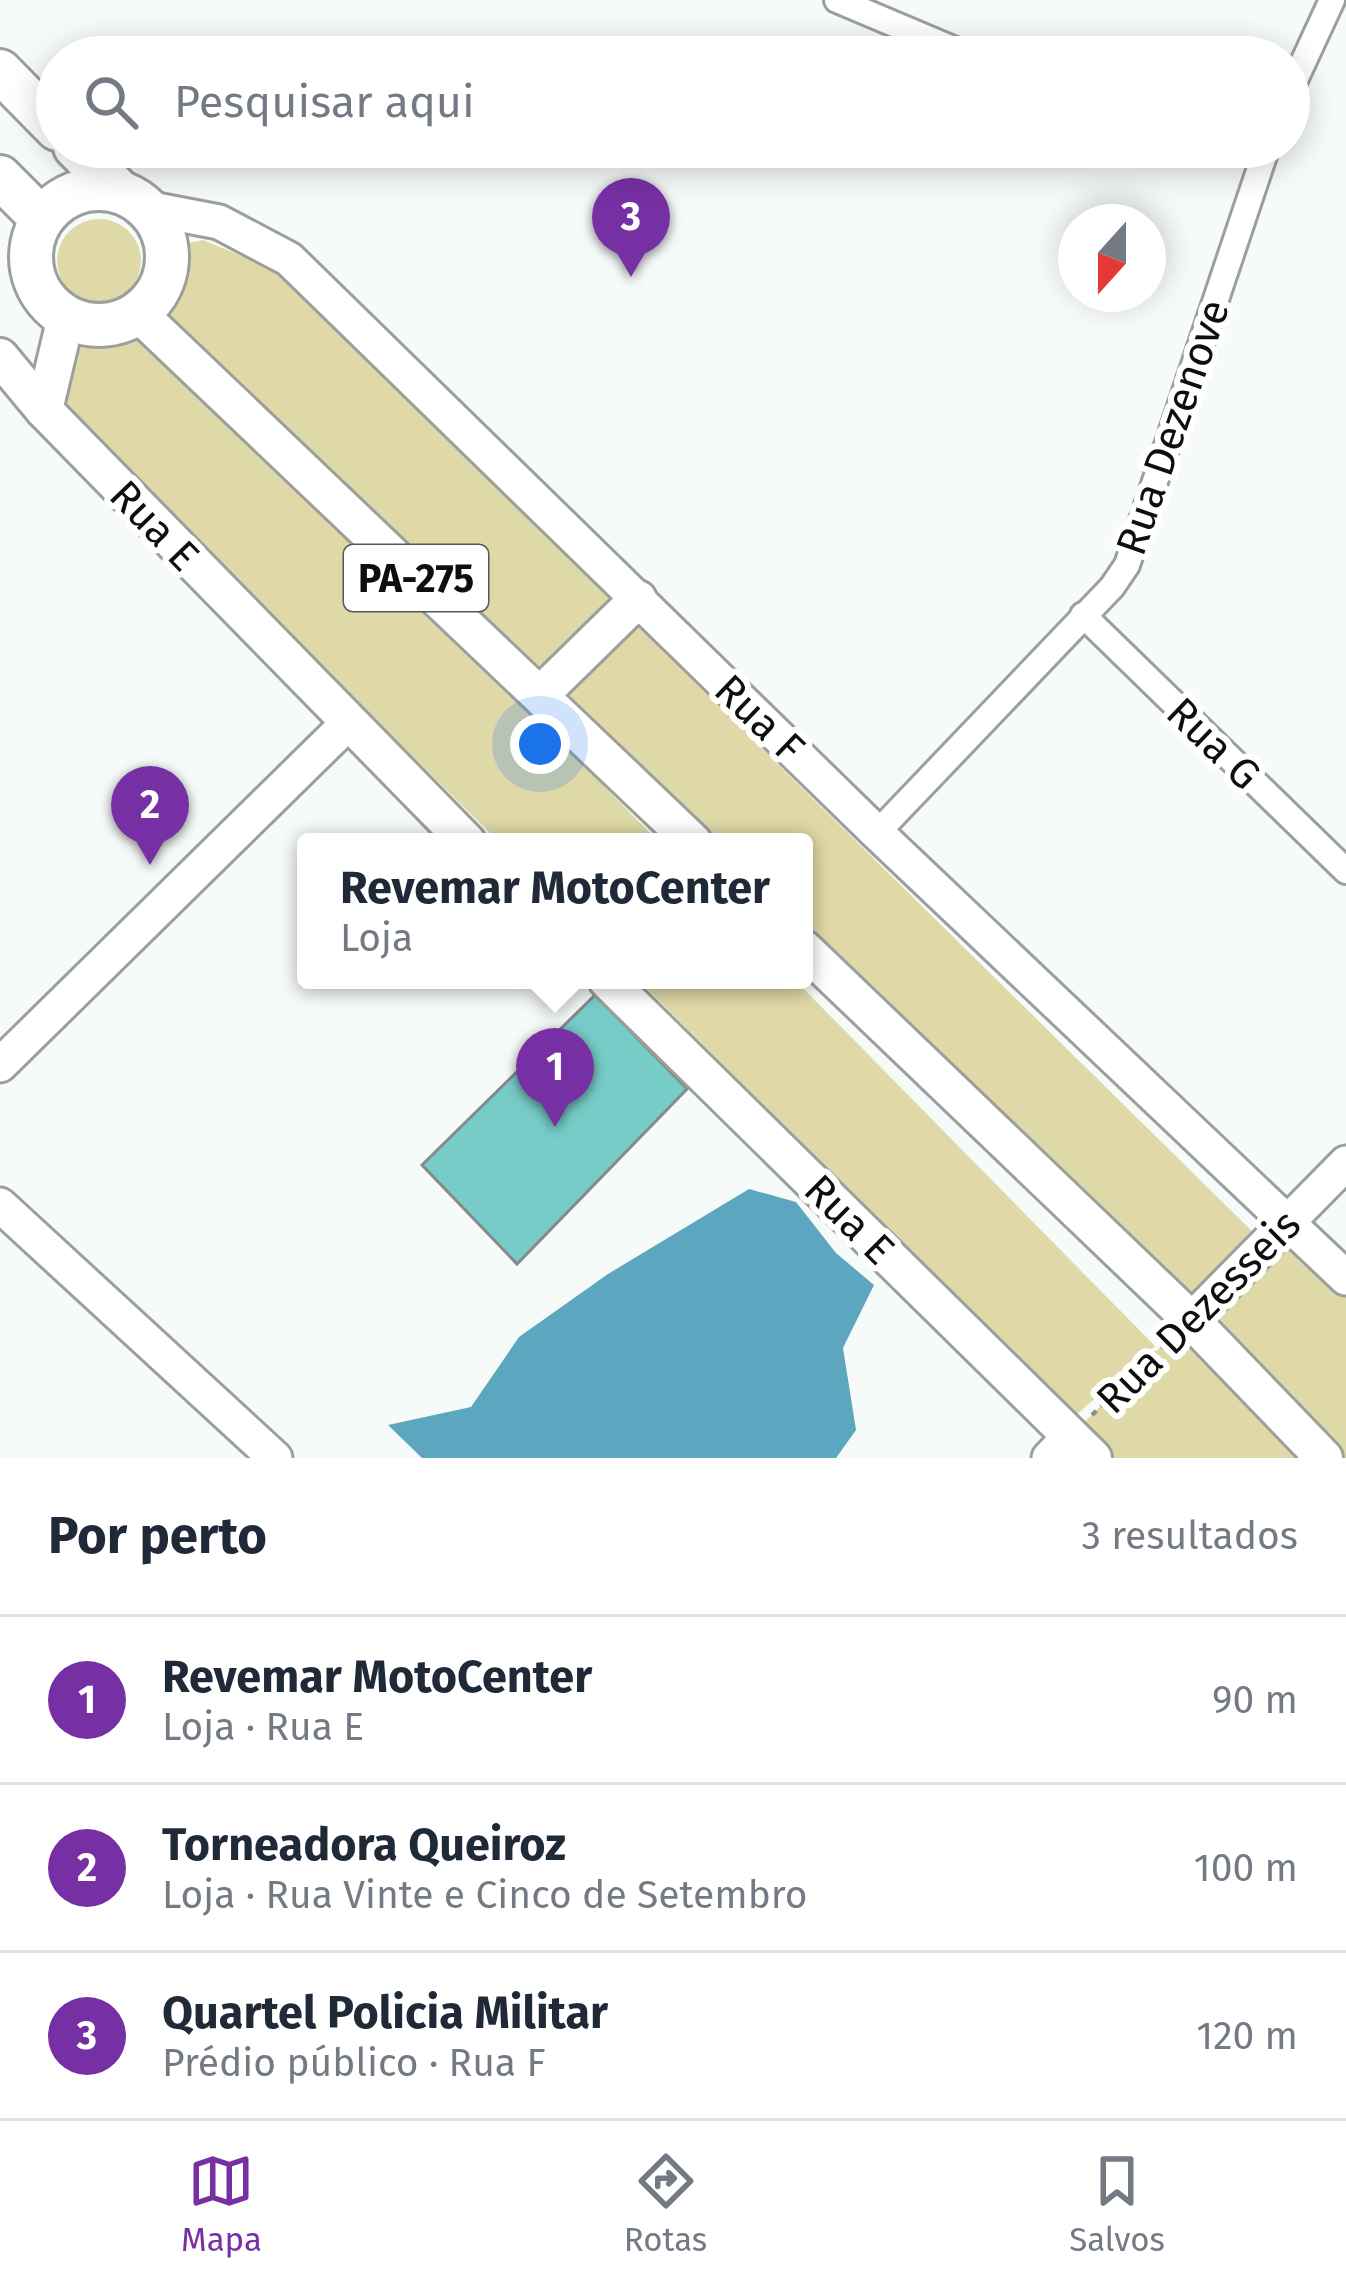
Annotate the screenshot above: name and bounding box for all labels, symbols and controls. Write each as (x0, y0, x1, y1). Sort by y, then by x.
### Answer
search box (36, 36, 1310, 168)
icon: search (78, 69, 144, 135)
text: Pesquisar aqui (174, 75, 475, 129)
pin: 3 (592, 178, 670, 277)
north arrow (1058, 204, 1166, 312)
street label: Rua Dezenove (1106, 293, 1240, 562)
street label: Rua E (99, 470, 209, 581)
road number: PA-275 (344, 545, 488, 611)
street label: Rua F (704, 664, 814, 773)
street label: Rua G (1156, 687, 1270, 800)
your location (510, 714, 570, 774)
pin: 2 (111, 766, 189, 865)
popup (297, 833, 813, 989)
text: Revemar MotoCenter (340, 861, 770, 915)
text: Loja (340, 915, 413, 961)
pin: 1 (516, 1028, 594, 1127)
street label: Rua E (794, 1164, 905, 1275)
street label: Rua Dezesseis (1086, 1199, 1311, 1424)
text: Por perto (48, 1505, 267, 1567)
text: 3 resultados (1081, 1513, 1298, 1559)
text: Revemar MotoCenter (162, 1650, 592, 1704)
text: 1 (78, 1677, 96, 1723)
text: 90 m (1212, 1677, 1298, 1723)
text: Loja · Rua E (162, 1704, 364, 1750)
text: Torneadora Queiroz (162, 1818, 566, 1872)
text: 2 (77, 1845, 97, 1891)
text: 100 m (1194, 1845, 1298, 1891)
text: Loja · Rua Vinte e Cinco de Setembro (162, 1872, 808, 1918)
text: Quartel Policia Militar (162, 1986, 608, 2040)
text: 3 (77, 2013, 97, 2059)
text: 120 m (1196, 2013, 1298, 2059)
text: Prédio público · Rua F (162, 2040, 546, 2086)
tab: Mapa (181, 2148, 262, 2260)
tab: Rotas (624, 2148, 707, 2260)
tab: Salvos (1069, 2148, 1165, 2260)

